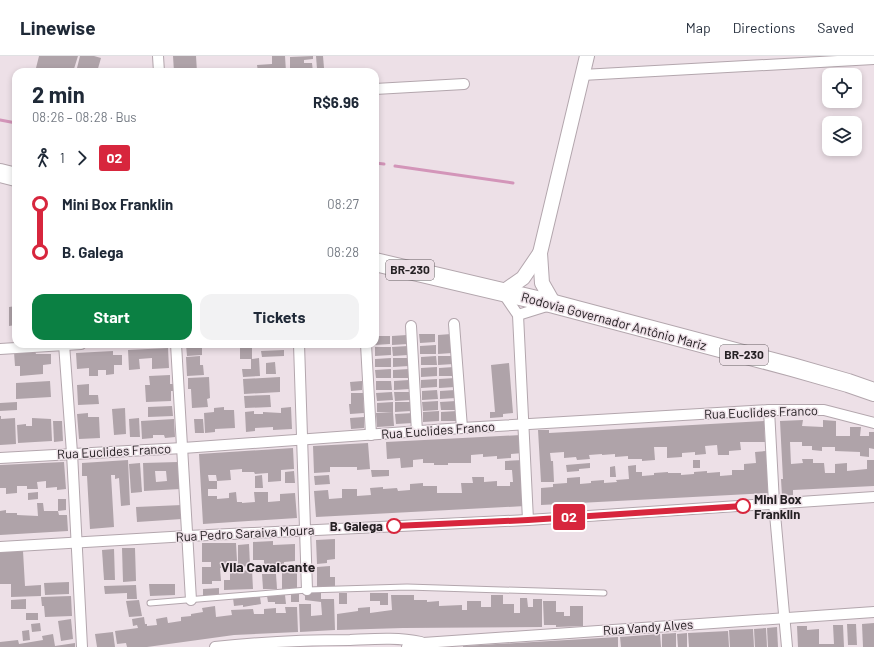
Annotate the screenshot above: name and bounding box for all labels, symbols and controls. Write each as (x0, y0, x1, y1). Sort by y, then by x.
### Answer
text: Linewise (20, 16, 96, 39)
text: Map (686, 19, 711, 36)
text: Directions (733, 19, 795, 36)
text: Saved (817, 19, 854, 36)
map controls (822, 68, 862, 156)
button: locate (822, 68, 862, 108)
text: 2 min (32, 81, 85, 107)
text: R$6.96 (313, 93, 359, 111)
text: 08:26 – 08:28 · Bus (32, 109, 137, 125)
button: layers (822, 116, 862, 156)
icon: walk (32, 147, 54, 169)
icon: forward (71, 147, 93, 169)
text: 02 (107, 149, 122, 166)
text: 1 (60, 150, 65, 166)
text: Mini Box Franklin (62, 195, 173, 213)
text: 08:27 (327, 196, 359, 212)
text: B. Galega (62, 243, 123, 261)
text: 08:28 (327, 244, 359, 260)
road number: BR-230 (386, 260, 434, 280)
street label: Rodovia Governador Antônio Mariz (519, 289, 709, 354)
button: Start (32, 294, 192, 340)
button: Tickets (200, 294, 359, 340)
road number: BR-230 (720, 345, 768, 365)
street label: Rua Euclides Franco (704, 402, 818, 422)
street label: Rua Euclides Franco (381, 418, 495, 442)
street label: Rua Euclides Franco (57, 440, 171, 462)
place label: Mini Box Franklin (754, 491, 802, 522)
marker: Mini Box Franklin (735, 498, 751, 514)
line badge: 02 (551, 504, 587, 530)
text: 02 (561, 508, 577, 525)
place label: B. Galega (330, 518, 383, 534)
marker: B. Galega (386, 518, 402, 534)
street label: Rua Pedro Saraiva Moura (175, 521, 315, 545)
district label: Vila Cavalcante (221, 558, 316, 575)
street label: Rua Vandy Alves (602, 616, 694, 638)

